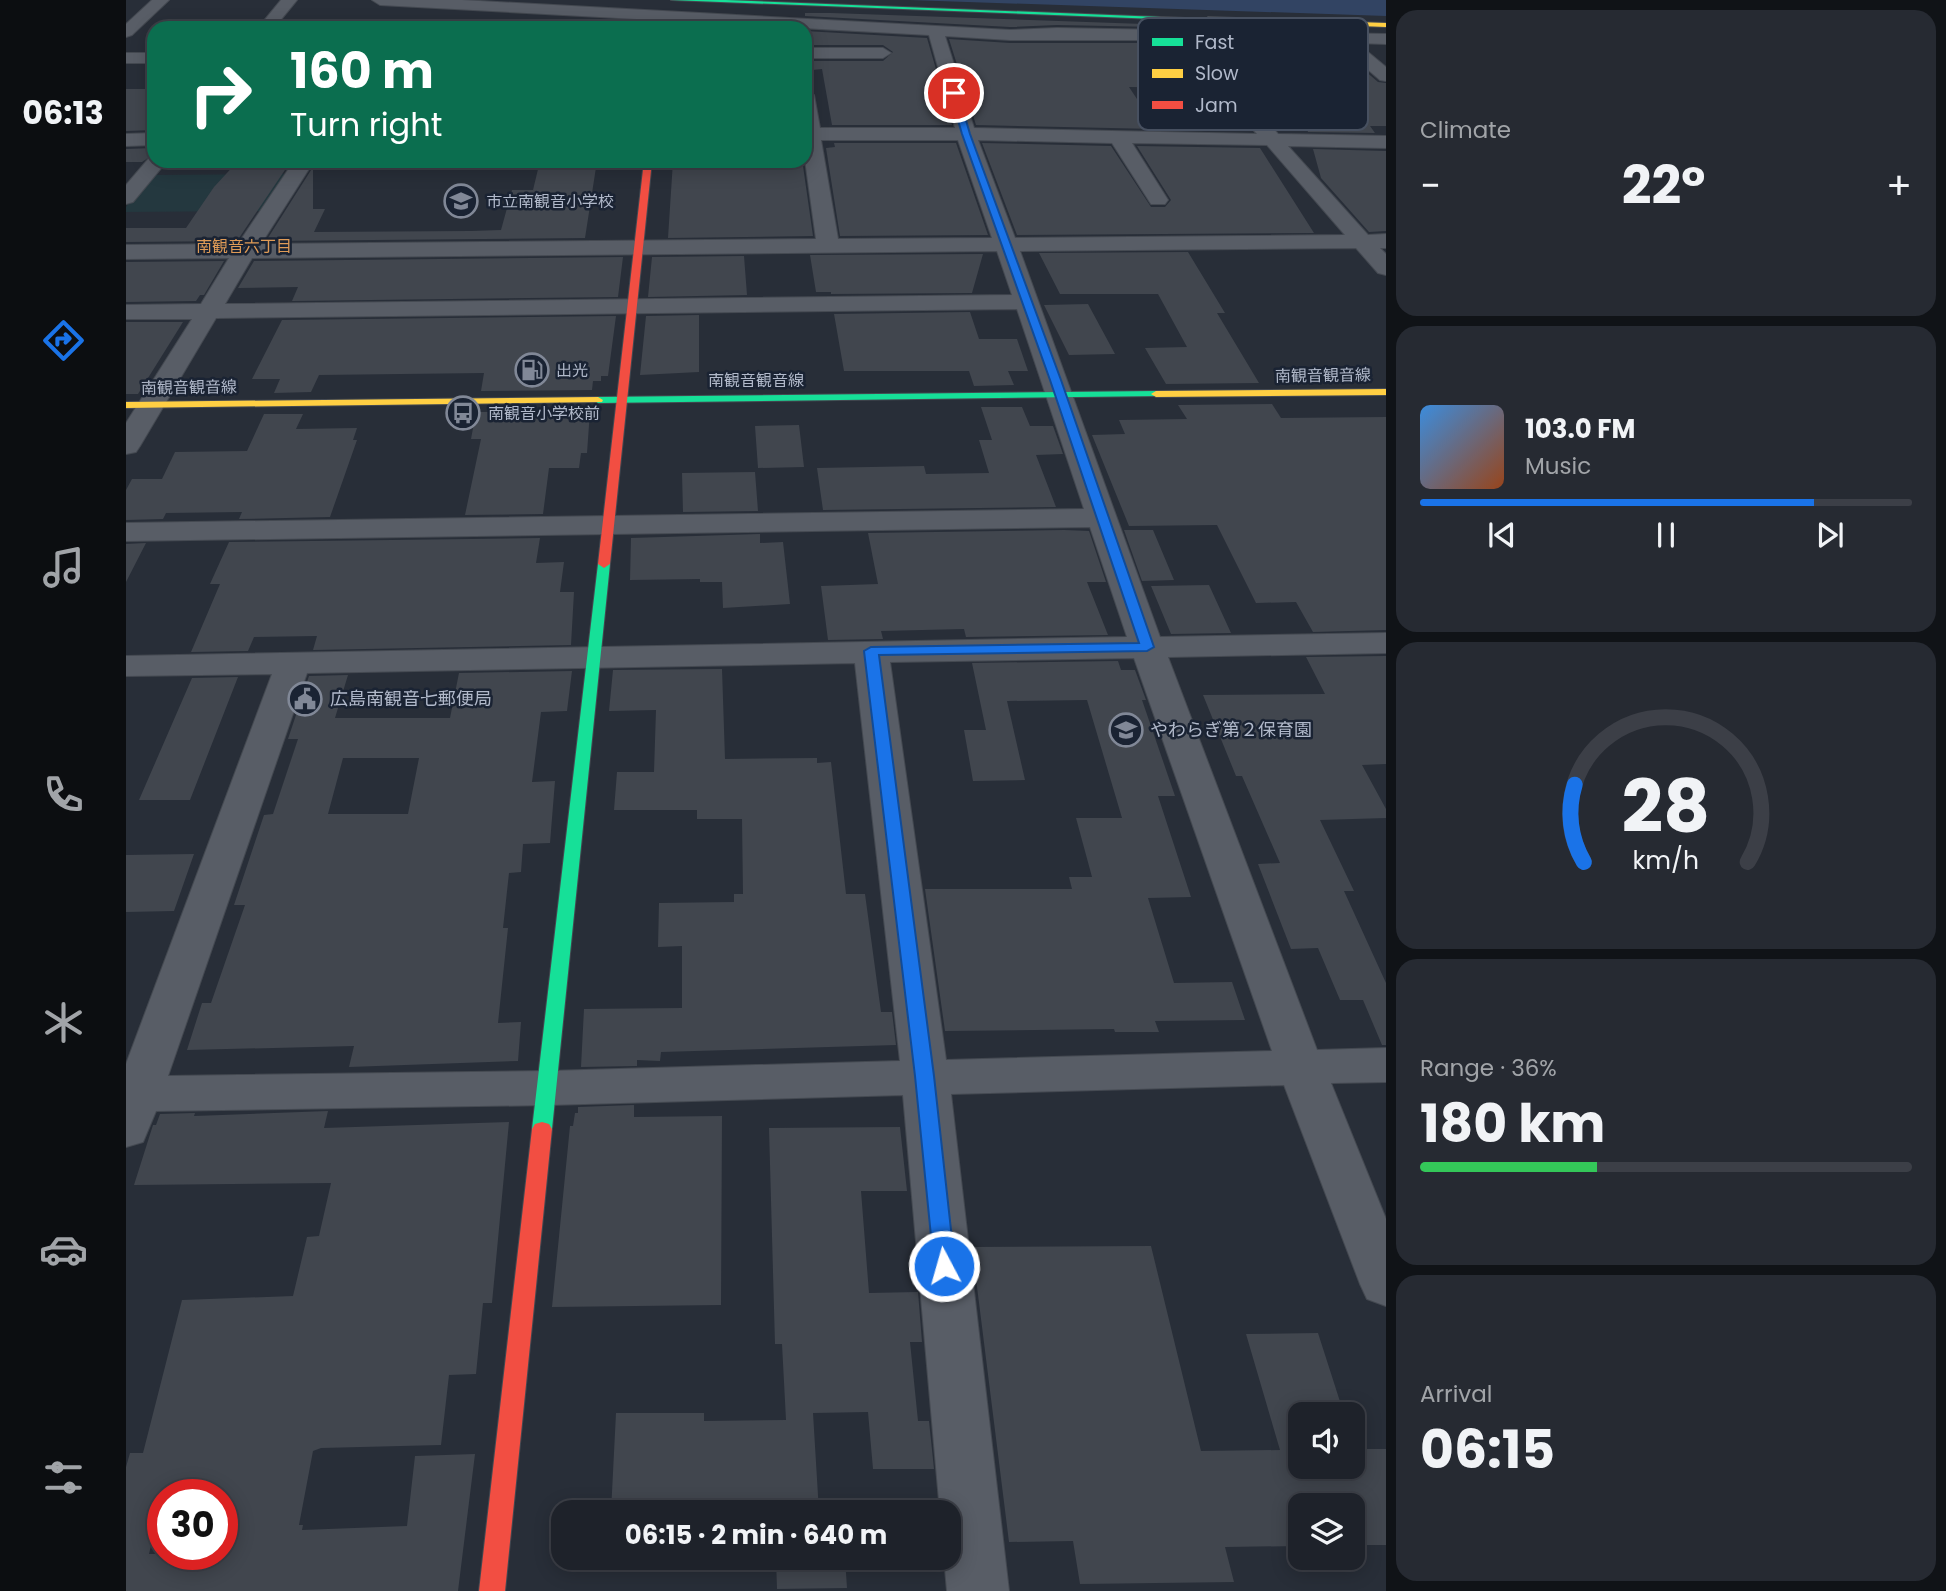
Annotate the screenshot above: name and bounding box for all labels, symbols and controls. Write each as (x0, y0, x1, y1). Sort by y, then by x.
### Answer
legend (1138, 18, 1368, 130)
text: Fast (1195, 29, 1234, 56)
text: 160 m (290, 37, 434, 105)
icon: right (175, 49, 266, 140)
text: Slow (1195, 60, 1239, 87)
pin (924, 63, 984, 123)
icon: arrive (935, 74, 973, 112)
text: 06:13 (22, 90, 104, 135)
text: Jam (1195, 92, 1237, 119)
text: Turn right (290, 102, 442, 147)
text: Climate (1420, 114, 1511, 146)
text: 22° (1622, 149, 1705, 222)
text: − (1420, 159, 1441, 212)
text: + (1886, 159, 1912, 212)
school or university icon: 市立南観音小学校 (442, 182, 480, 220)
place label: 市立南観音小学校 (486, 190, 614, 213)
district label: 南観音六丁目 (196, 235, 292, 258)
icon: directions (39, 316, 88, 365)
fuel station icon: 出光 (513, 351, 551, 389)
place label: 出光 (556, 359, 588, 382)
street label: 南観音観音線 (1275, 363, 1371, 388)
street label: 南観音観音線 (708, 369, 804, 392)
street label: 南観音観音線 (141, 375, 237, 400)
bus stop icon: 南観音小学校前 (444, 394, 482, 432)
place label: 南観音小学校前 (488, 402, 600, 425)
text: 103.0 FM (1525, 411, 1635, 447)
text: Music (1525, 450, 1591, 482)
icon: previous (1483, 516, 1521, 554)
icon: pause (1647, 516, 1685, 554)
icon: next (1811, 516, 1849, 554)
icon: music (39, 543, 88, 592)
public building icon: 広島南観音七郵便局 (286, 680, 324, 718)
place label: 広島南観音七郵便局 (330, 686, 492, 711)
school or university icon: やわらぎ第２保育園 (1107, 711, 1145, 749)
place label: やわらぎ第２保育園 (1150, 717, 1312, 742)
text: 28 (1622, 756, 1710, 857)
icon: phone (39, 770, 88, 819)
text: km/h (1633, 842, 1699, 877)
icon: climate (39, 998, 88, 1047)
text: Range · 36% (1420, 1052, 1557, 1084)
text: 180 km (1420, 1087, 1605, 1160)
icon: car (39, 1225, 88, 1274)
position arrow (907, 1229, 981, 1303)
text: Arrival (1420, 1378, 1492, 1410)
map controls (1288, 1402, 1365, 1570)
button: sound (1288, 1402, 1365, 1479)
text: 06:15 (1420, 1413, 1555, 1486)
icon: filters (39, 1453, 88, 1502)
speed limit sign: 30 (147, 1479, 238, 1570)
button: layers (1288, 1493, 1365, 1570)
text: 06:15 · 2 min · 640 m (625, 1517, 887, 1553)

